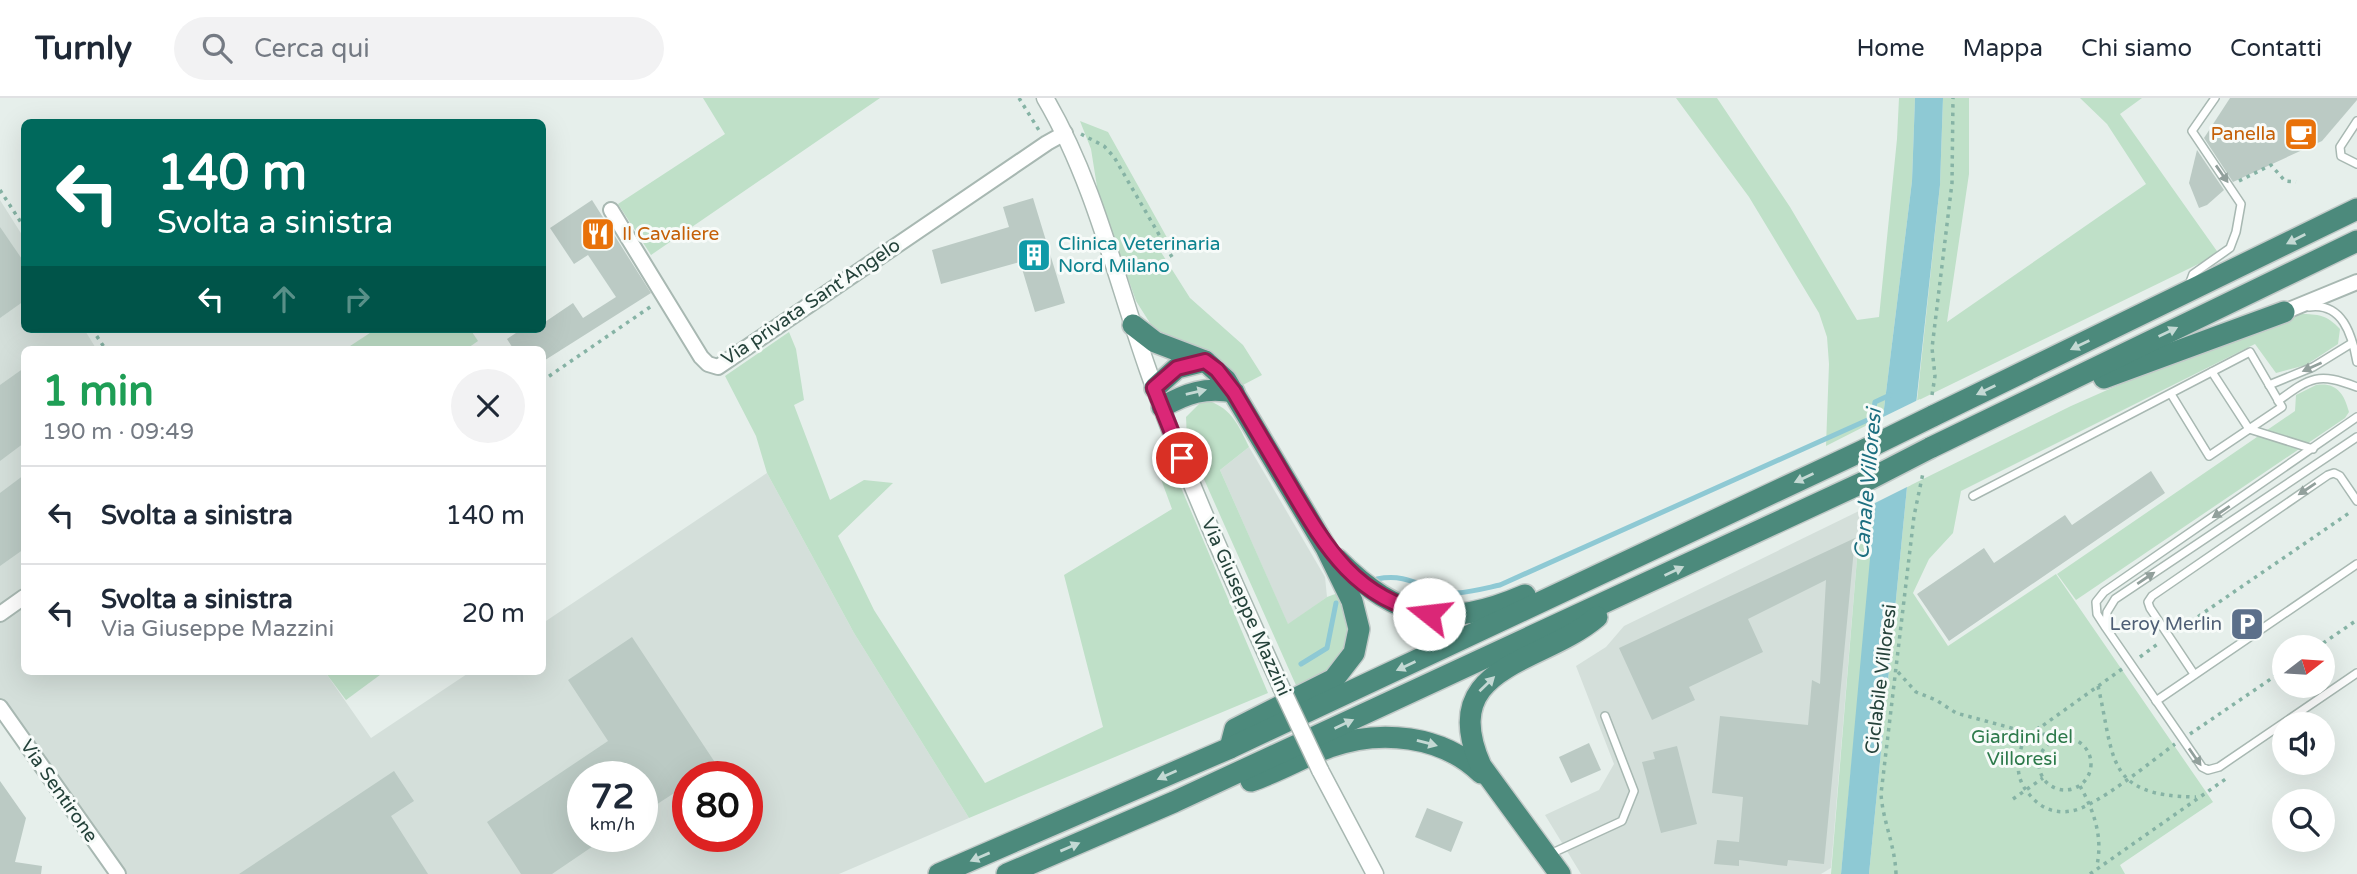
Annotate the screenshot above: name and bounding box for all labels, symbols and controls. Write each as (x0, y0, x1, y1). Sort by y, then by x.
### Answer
search box (174, 17, 664, 80)
text: Turnly (35, 29, 132, 68)
icon: search (198, 29, 236, 67)
text: Cerca qui (254, 33, 370, 64)
text: Home (1857, 34, 1925, 63)
text: Mappa (1963, 34, 2043, 63)
text: Chi siamo (2081, 34, 2192, 63)
text: Contatti (2230, 34, 2322, 63)
cafe icon: Panella (2282, 115, 2320, 153)
place label: Panella (2211, 123, 2276, 145)
text: 140 m (157, 144, 307, 203)
icon: left (42, 147, 133, 238)
one-way arrow (2215, 165, 2228, 184)
text: Svolta a sinistra (157, 204, 393, 242)
restaurant icon: Il Cavaliere (579, 215, 617, 253)
place label: Il Cavaliere (622, 223, 719, 245)
place label: Clinica Veterinaria Nord Milano (1058, 233, 1220, 277)
street label: Via privata Sant'Angelo (718, 234, 904, 370)
one-way arrow (2286, 234, 2306, 245)
building icon: Clinica Veterinaria Nord Milano (1015, 236, 1053, 274)
icon: left (192, 280, 230, 318)
icon: ahead (265, 280, 303, 318)
icon: right (338, 280, 376, 318)
one-way arrow (2158, 327, 2178, 338)
one-way arrow (2070, 339, 2090, 350)
one-way arrow (2302, 361, 2322, 373)
text: 1 min (42, 366, 154, 417)
button: close (451, 369, 525, 443)
one-way arrow (1976, 385, 1996, 396)
one-way arrow (1186, 386, 1208, 397)
water label: Canale Villoresi (1849, 405, 1887, 560)
text: 190 m · 09:49 (42, 418, 194, 446)
pin (1152, 428, 1212, 488)
icon: arrive (1163, 439, 1201, 477)
one-way arrow (1794, 473, 1815, 484)
one-way arrow (2298, 482, 2316, 496)
icon: left (42, 496, 80, 534)
text: Svolta a sinistra (101, 500, 293, 531)
text: 140 m (445, 500, 525, 531)
one-way arrow (2211, 505, 2230, 518)
street label: Via Giuseppe Mazzini (1197, 515, 1295, 699)
one-way arrow (1664, 565, 1684, 577)
one-way arrow (2137, 571, 2155, 585)
position arrow (1392, 577, 1466, 651)
text: Svolta a sinistra (101, 584, 293, 615)
icon: left (42, 594, 80, 632)
text: 20 m (462, 598, 525, 629)
street label: Ciclabile Villoresi (1861, 603, 1901, 755)
parking icon: Leroy Merlin (2228, 605, 2266, 643)
place label: Leroy Merlin (2110, 613, 2222, 635)
text: Via Giuseppe Mazzini (101, 615, 334, 643)
north arrow (2272, 635, 2334, 698)
map controls (2272, 635, 2335, 852)
one-way arrow (1395, 660, 1416, 671)
one-way arrow (1478, 675, 1495, 692)
button: sound (2272, 712, 2335, 775)
one-way arrow (1334, 718, 1354, 730)
park label: Giardini del Villoresi (1971, 726, 2073, 770)
street label: Via Sentirone (16, 736, 102, 846)
one-way arrow (1416, 738, 1438, 749)
one-way arrow (2188, 748, 2202, 766)
speed limit sign: 80 (672, 761, 763, 852)
one-way arrow (1157, 769, 1177, 781)
text: 72 (591, 776, 634, 818)
button: search (2272, 789, 2335, 852)
text: km/h (590, 813, 635, 835)
one-way arrow (1060, 841, 1080, 853)
one-way arrow (969, 851, 990, 862)

